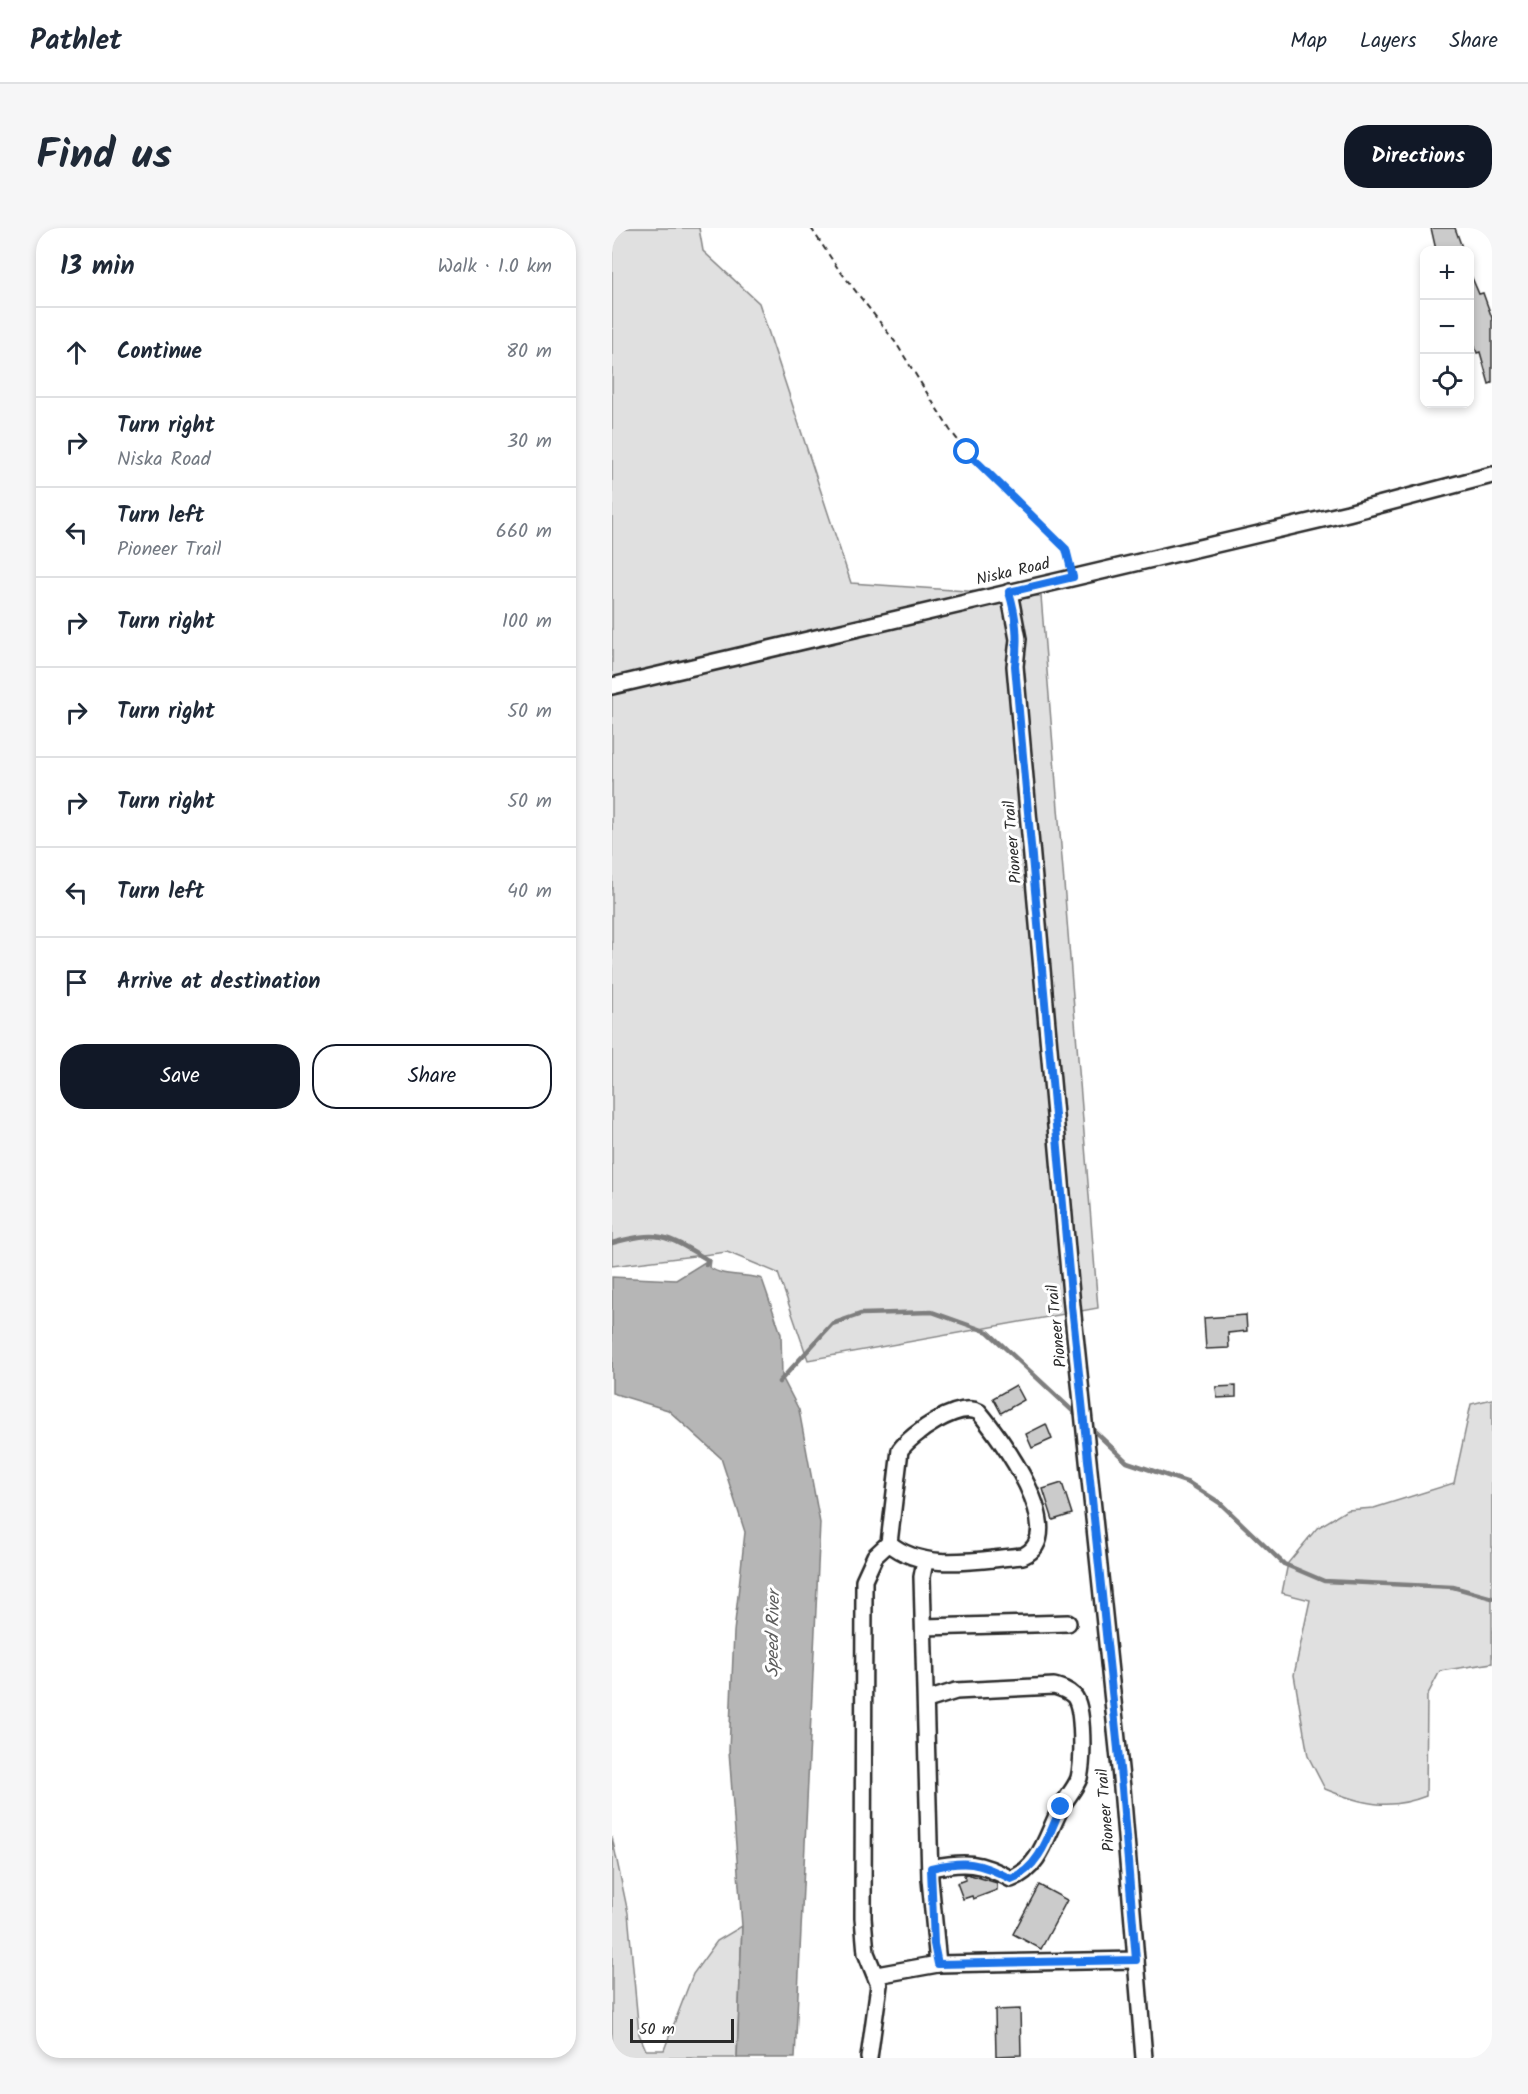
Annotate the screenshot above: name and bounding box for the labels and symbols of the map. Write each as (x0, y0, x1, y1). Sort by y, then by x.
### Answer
route start (953, 438, 979, 464)
street label: Niska Road (974, 551, 1053, 593)
street label: Pioneer Trail (997, 799, 1029, 885)
street label: Pioneer Trail (1040, 1283, 1074, 1369)
water label: Speed River (759, 1586, 789, 1678)
street label: Pioneer Trail (1090, 1767, 1122, 1853)
route end (1047, 1793, 1073, 1819)
scale bar (630, 2016, 734, 2044)

